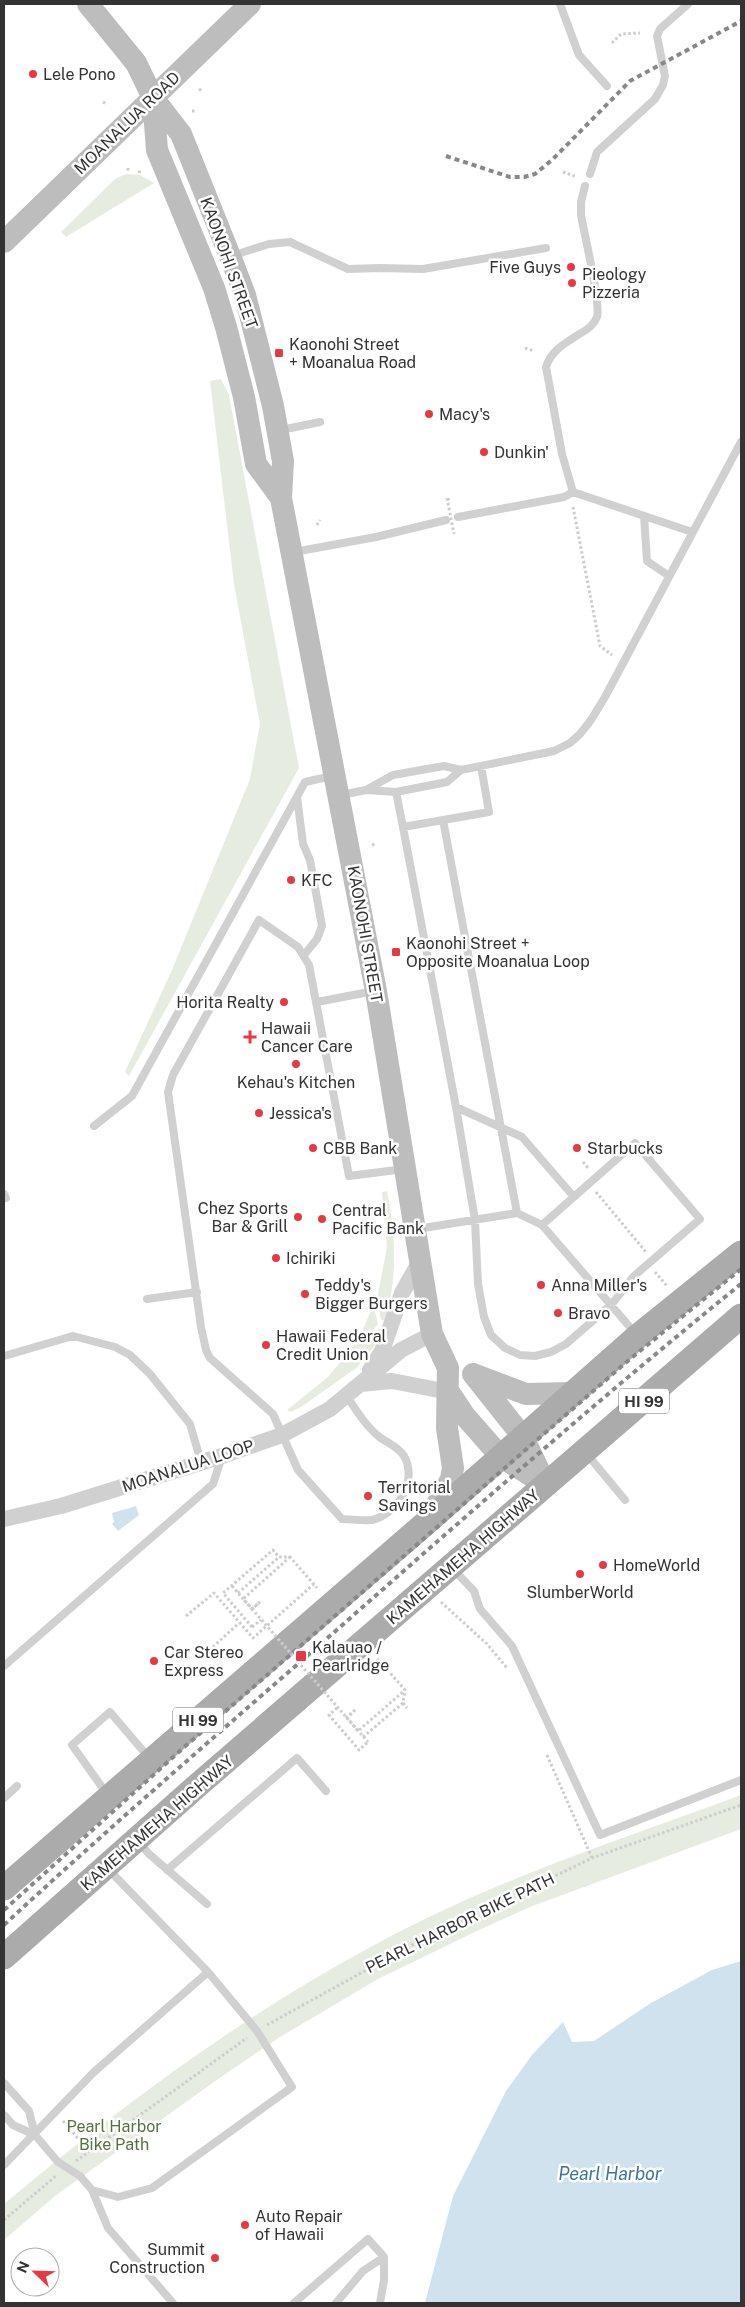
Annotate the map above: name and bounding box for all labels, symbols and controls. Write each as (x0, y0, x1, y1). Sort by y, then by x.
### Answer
place label: Lele Pono (43, 65, 116, 84)
marker: Lele Pono (27, 68, 39, 80)
street label: MOANALUA ROAD (70, 68, 184, 178)
street label: KAONOHI STREET (196, 195, 262, 332)
place label: Five Guys (489, 258, 561, 277)
marker: Five Guys (565, 261, 577, 273)
place label: Pieology Pizzeria (582, 265, 647, 302)
marker: Pieology Pizzeria (566, 277, 578, 289)
place label: Kaonohi Street + Moanalua Road (289, 335, 416, 372)
marker: Kaonohi Street + Moanalua Road (273, 347, 285, 359)
place label: Macy's (439, 405, 490, 424)
marker: Macy's (423, 408, 435, 420)
place label: Dunkin' (494, 443, 549, 462)
marker: Dunkin' (478, 446, 490, 458)
street label: KAONOHI STREET (344, 864, 386, 1004)
place label: KFC (301, 871, 332, 890)
marker: KFC (285, 874, 297, 886)
place label: Kaonohi Street + Opposite Moanalua Loop (406, 934, 590, 971)
marker: Kaonohi Street + Opposite Moanalua Loop (390, 946, 402, 958)
place label: Horita Realty (176, 993, 274, 1012)
marker: Horita Realty (278, 996, 290, 1008)
place label: Hawaii Cancer Care (261, 1019, 353, 1056)
marker: Hawaii Cancer Care (243, 1030, 257, 1044)
marker: Kehau's Kitchen (290, 1058, 302, 1070)
place label: Kehau's Kitchen (237, 1073, 355, 1092)
place label: Jessica's (269, 1104, 332, 1123)
marker: Jessica's (253, 1107, 265, 1119)
place label: CBB Bank (323, 1139, 397, 1158)
place label: Starbucks (587, 1139, 663, 1158)
marker: CBB Bank (307, 1142, 319, 1154)
marker: Starbucks (571, 1142, 583, 1154)
place label: Chez Sports Bar & Grill (198, 1199, 288, 1236)
place label: Central Pacific Bank (332, 1201, 424, 1238)
marker: Chez Sports Bar & Grill (292, 1211, 304, 1223)
marker: Central Pacific Bank (316, 1213, 328, 1225)
place label: Ichiriki (286, 1249, 336, 1268)
marker: Ichiriki (270, 1252, 282, 1264)
place label: Teddy's Bigger Burgers (315, 1276, 428, 1313)
place label: Anna Miller's (551, 1276, 647, 1295)
marker: Anna Miller's (535, 1279, 547, 1291)
marker: Teddy's Bigger Burgers (299, 1288, 311, 1300)
place label: Bravo (568, 1304, 610, 1323)
marker: Bravo (552, 1307, 564, 1319)
place label: Hawaii Federal Credit Union (276, 1327, 387, 1364)
marker: Hawaii Federal Credit Union (260, 1339, 272, 1351)
road number: HI 99 (619, 1388, 669, 1414)
street label: MOANALUA LOOP (120, 1436, 256, 1496)
place label: Territorial Savings (378, 1478, 451, 1515)
street label: KAMEHAMEHA HIGHWAY (383, 1485, 543, 1628)
marker: Territorial Savings (362, 1490, 374, 1502)
place label: HomeWorld (613, 1556, 700, 1575)
marker: HomeWorld (597, 1559, 609, 1571)
marker: SlumberWorld (574, 1568, 586, 1580)
place label: SlumberWorld (526, 1583, 634, 1602)
place label: Kalauao / Pearlridge (312, 1638, 389, 1675)
place label: Car Stereo Express (164, 1643, 244, 1680)
marker: Kalauao / Pearlridge (294, 1649, 308, 1663)
marker: Car Stereo Express (148, 1655, 160, 1667)
road number: HI 99 (173, 1708, 223, 1732)
street label: KAMEHAMEHA HIGHWAY (77, 1751, 237, 1894)
street label: PEARL HARBOR BIKE PATH (362, 1869, 558, 1977)
park label: Pearl Harbor Bike Path (67, 2117, 162, 2154)
water label: Pearl Harbor (558, 2163, 662, 2184)
place label: Auto Repair of Hawaii (255, 2207, 343, 2244)
marker: Auto Repair of Hawaii (239, 2219, 251, 2231)
place label: Summit Construction (109, 2240, 205, 2277)
north arrow (10, 2247, 60, 2297)
marker: Summit Construction (209, 2252, 221, 2264)
text: N (14, 2259, 33, 2275)

